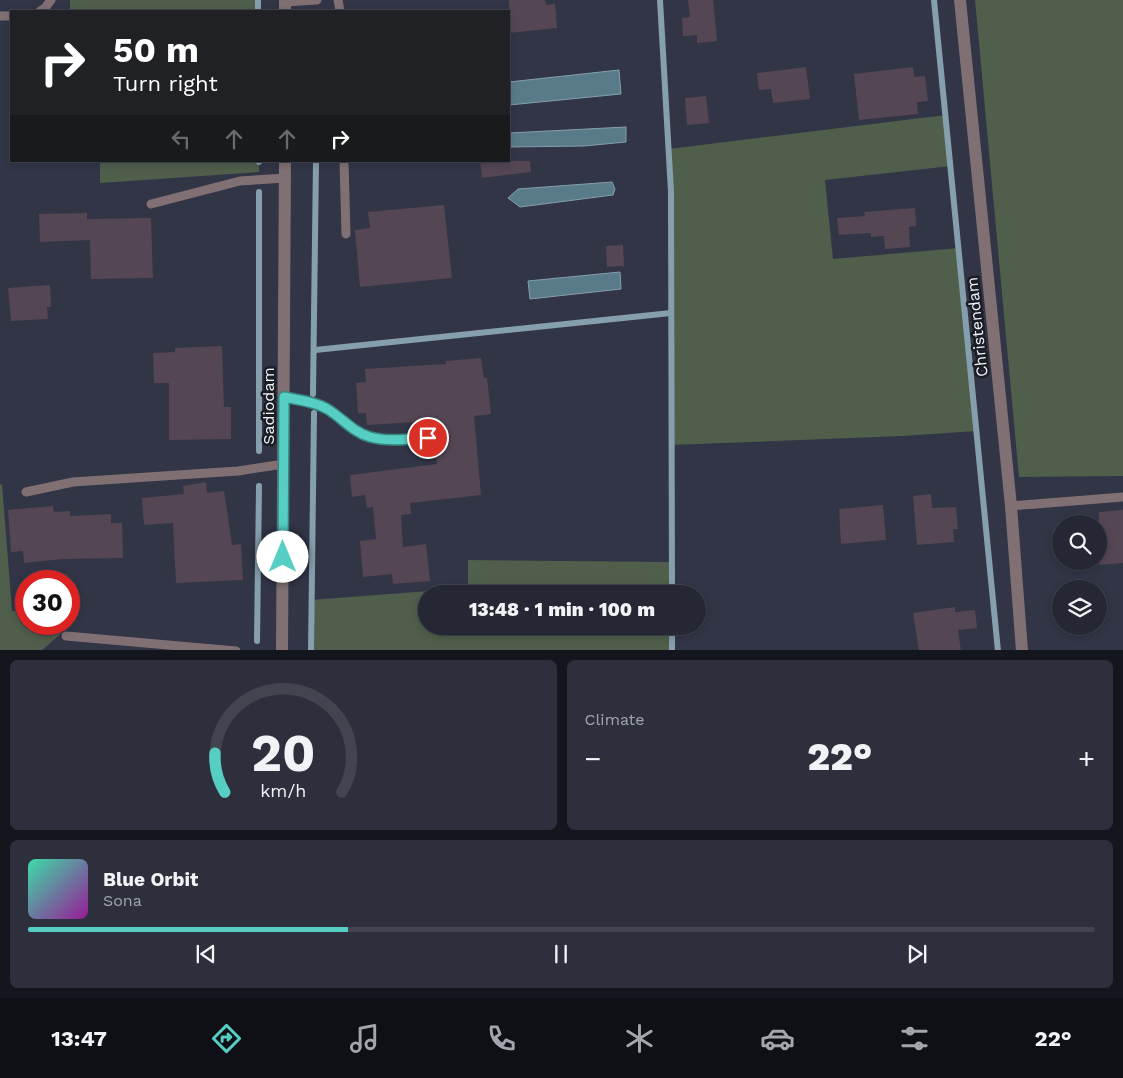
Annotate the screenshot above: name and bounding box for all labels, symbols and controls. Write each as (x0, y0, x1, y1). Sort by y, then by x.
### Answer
text: 50 m (113, 29, 199, 71)
icon: right (30, 30, 95, 95)
text: Turn right (113, 71, 218, 96)
icon: left (167, 125, 195, 153)
icon: ahead (220, 125, 248, 153)
icon: ahead (273, 125, 301, 153)
icon: right (326, 125, 354, 153)
street label: Christendam (962, 276, 992, 378)
street label: Sadiodam (259, 367, 278, 445)
pin (407, 417, 449, 459)
icon: arrive (414, 424, 442, 452)
map controls (1052, 515, 1107, 635)
button: search (1052, 515, 1107, 570)
position arrow (256, 530, 308, 582)
speed limit sign: 30 (15, 570, 80, 635)
button: layers (1052, 580, 1107, 635)
text: 13:48 · 1 min · 100 m (469, 598, 655, 621)
text: Climate (585, 710, 645, 729)
text: 20 (251, 723, 315, 784)
text: 22° (807, 735, 872, 779)
text: − (585, 742, 601, 775)
text: + (1078, 742, 1095, 775)
text: km/h (260, 780, 306, 801)
text: Blue Orbit (103, 868, 198, 891)
text: Sona (103, 891, 142, 910)
icon: previous (192, 940, 220, 968)
icon: pause (547, 940, 575, 968)
icon: next (903, 940, 931, 968)
icon: directions (209, 1021, 244, 1056)
icon: music (347, 1021, 382, 1056)
icon: phone (484, 1021, 519, 1056)
icon: climate (622, 1021, 657, 1056)
icon: car (760, 1021, 795, 1056)
icon: filters (897, 1021, 932, 1056)
text: 13:47 (51, 1026, 107, 1051)
text: 22° (1035, 1026, 1072, 1051)

